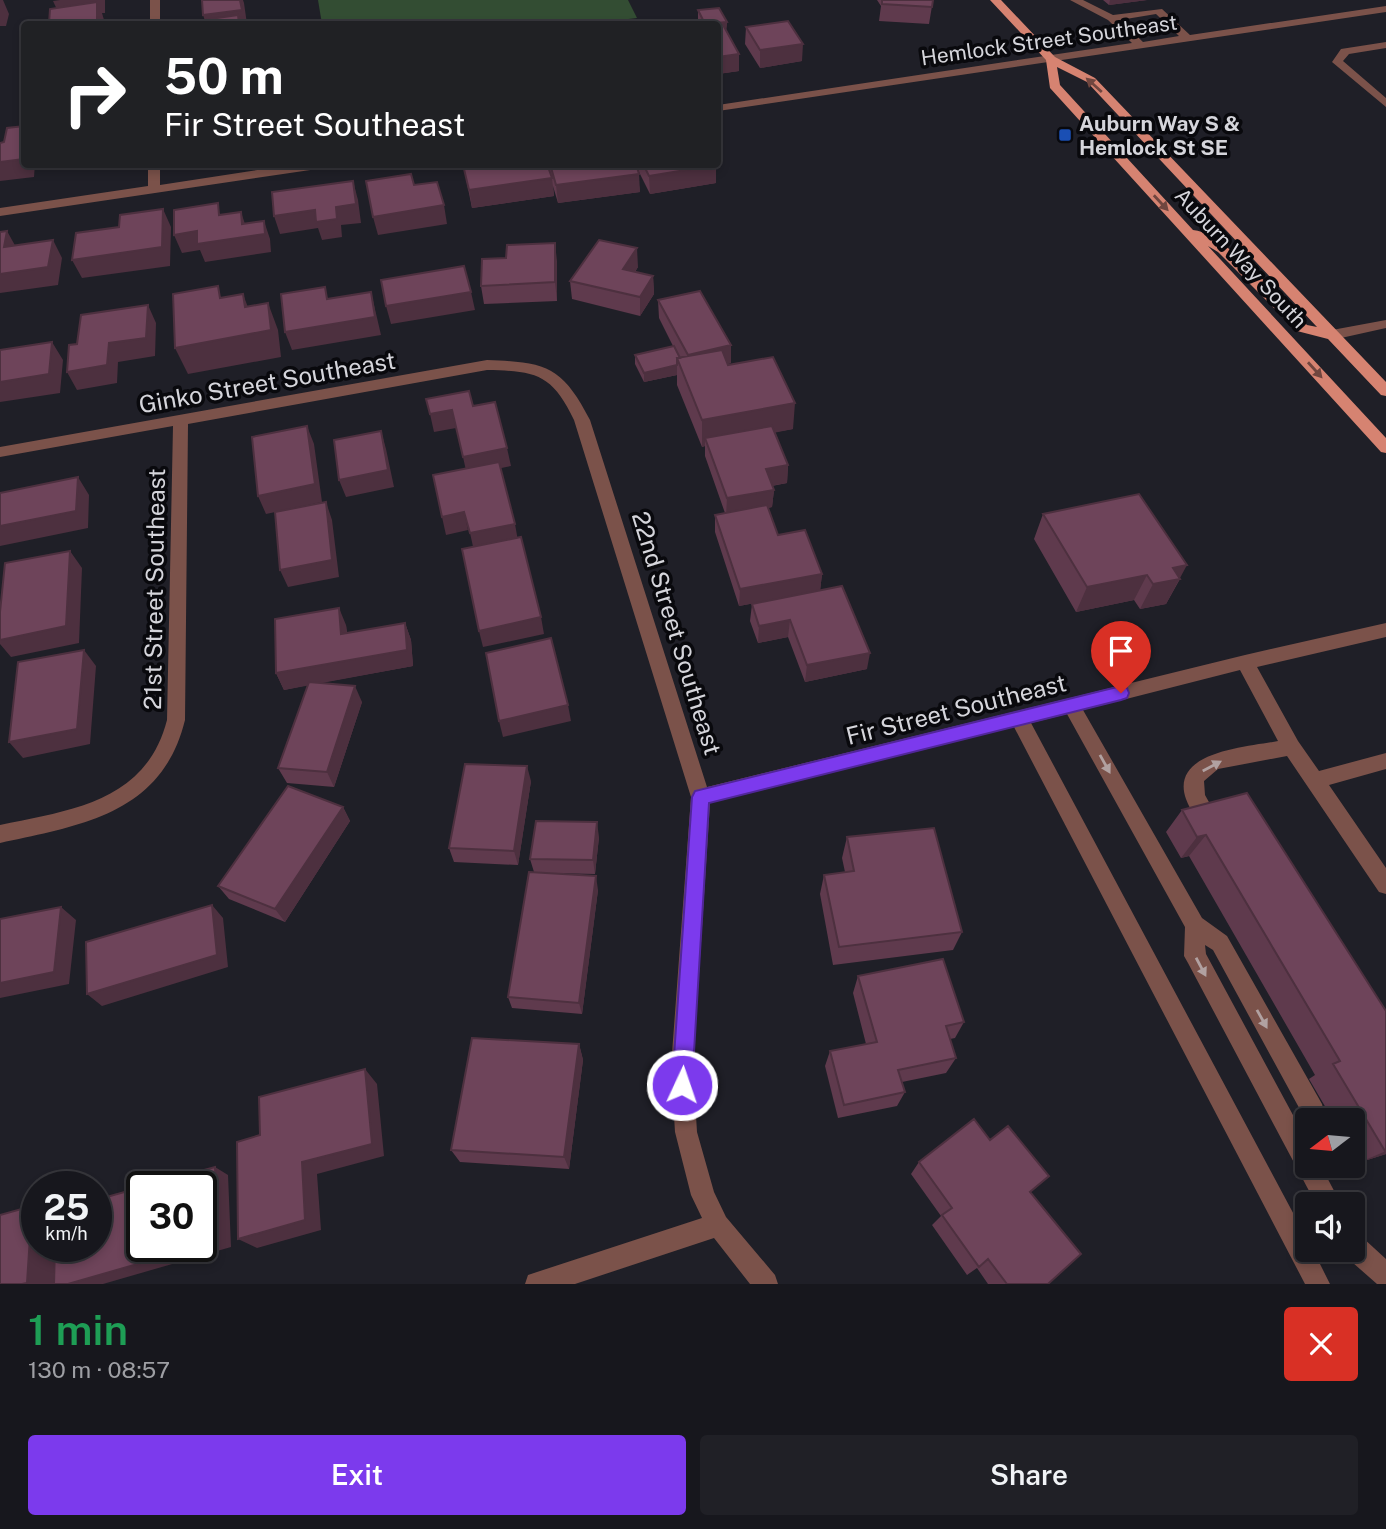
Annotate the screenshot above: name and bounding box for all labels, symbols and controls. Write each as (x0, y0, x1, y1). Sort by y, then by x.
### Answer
street label: Hemlock Street Southeast (919, 10, 1179, 70)
text: 50 m (164, 47, 284, 105)
icon: right (49, 49, 140, 140)
one-way arrow (1085, 77, 1103, 93)
text: Fir Street Southeast (164, 106, 465, 143)
place label: Auburn Way S & Hemlock St SE (1079, 111, 1240, 160)
marker: Auburn Way S & Hemlock St SE (1057, 127, 1073, 143)
street label: Auburn Way South (1170, 183, 1312, 333)
one-way arrow (1153, 194, 1169, 211)
street label: Ginko Street Southeast (136, 346, 398, 418)
one-way arrow (1307, 361, 1323, 378)
street label: 21st Street Southeast (138, 468, 170, 710)
street label: 22nd Street Southeast (627, 508, 727, 758)
pin (1091, 621, 1151, 693)
icon: arrive (1102, 632, 1140, 670)
street label: Fir Street Southeast (843, 668, 1069, 750)
one-way arrow (1099, 755, 1111, 774)
one-way arrow (1203, 760, 1223, 772)
one-way arrow (1195, 957, 1207, 977)
one-way arrow (1256, 1010, 1268, 1029)
position arrow (645, 1048, 719, 1122)
north arrow (1295, 1108, 1365, 1178)
map controls (1295, 1108, 1365, 1262)
speed limit sign: 30 (126, 1171, 217, 1262)
text: 25 (44, 1187, 89, 1228)
button: sound (1295, 1192, 1365, 1262)
text: km/h (45, 1223, 88, 1244)
text: 1 min (28, 1305, 128, 1354)
button: close (1284, 1307, 1358, 1381)
text: 130 m · 08:57 (28, 1356, 170, 1383)
button: Exit (28, 1435, 686, 1515)
button: Share (700, 1435, 1358, 1515)

